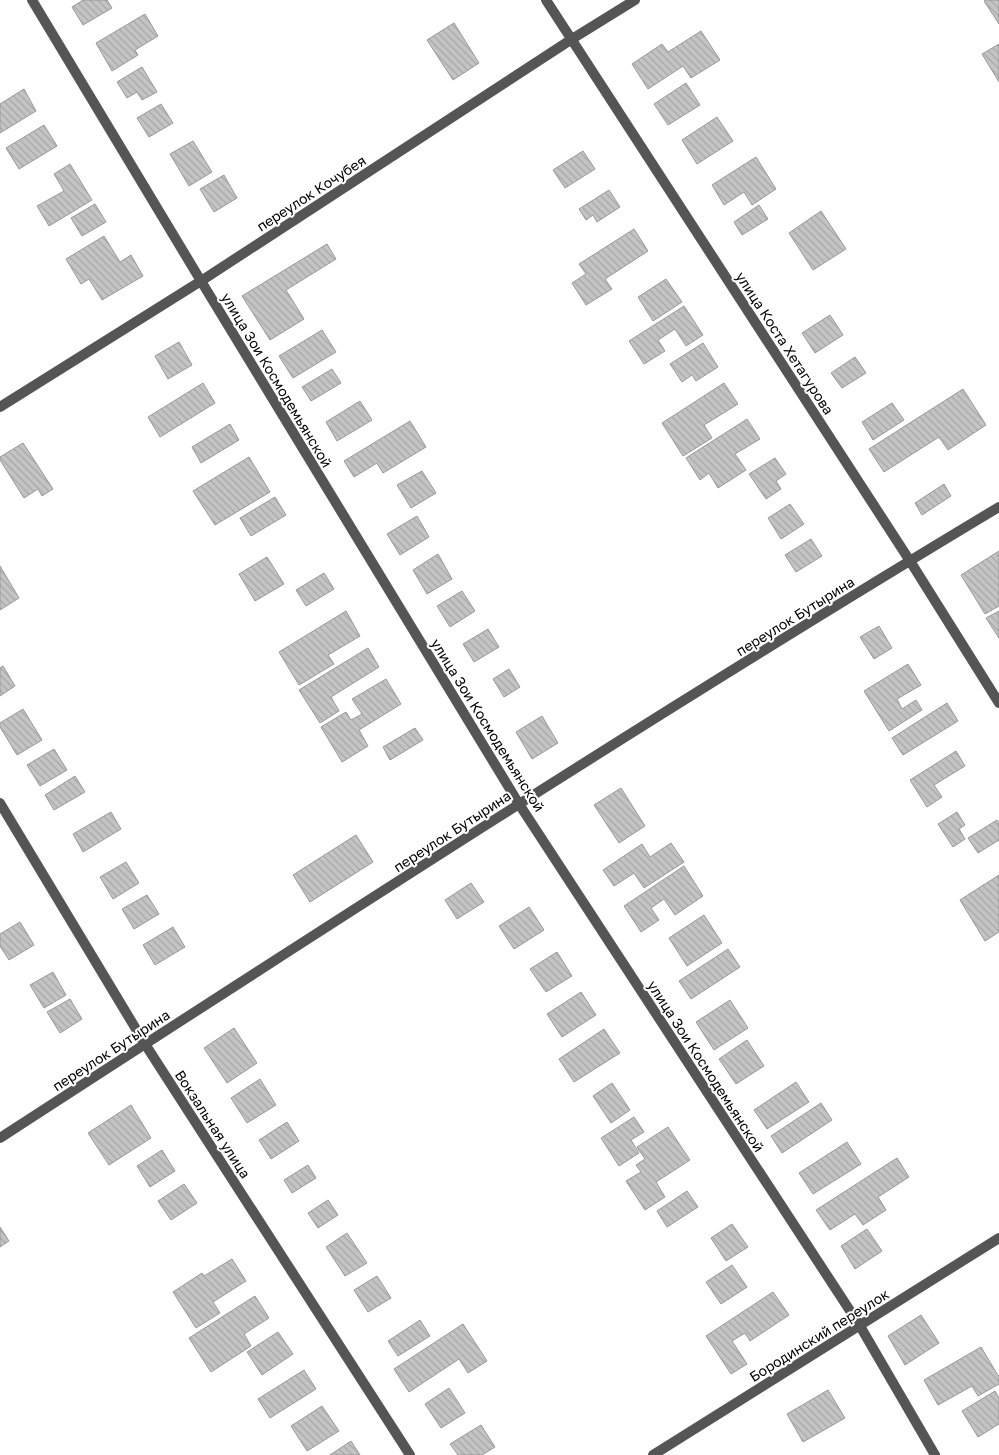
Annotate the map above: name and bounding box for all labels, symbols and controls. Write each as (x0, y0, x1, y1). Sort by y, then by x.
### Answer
street label: переулок Кочубея (253, 151, 369, 235)
street label: улица Коста Хетагурова (732, 268, 838, 418)
street label: улица Зои Космодемьянской (218, 290, 336, 470)
street label: переулок Бутырина (733, 573, 857, 659)
street label: улица Зои Космодемьянской (428, 635, 548, 815)
street label: переулок Бутырина (390, 787, 514, 875)
street label: улица Зои Космодемьянской (644, 977, 768, 1155)
street label: переулок Бутырина (49, 1006, 173, 1094)
street label: Вокзальная улица (172, 1067, 254, 1181)
street label: Бородинский переулок (746, 1285, 892, 1385)

